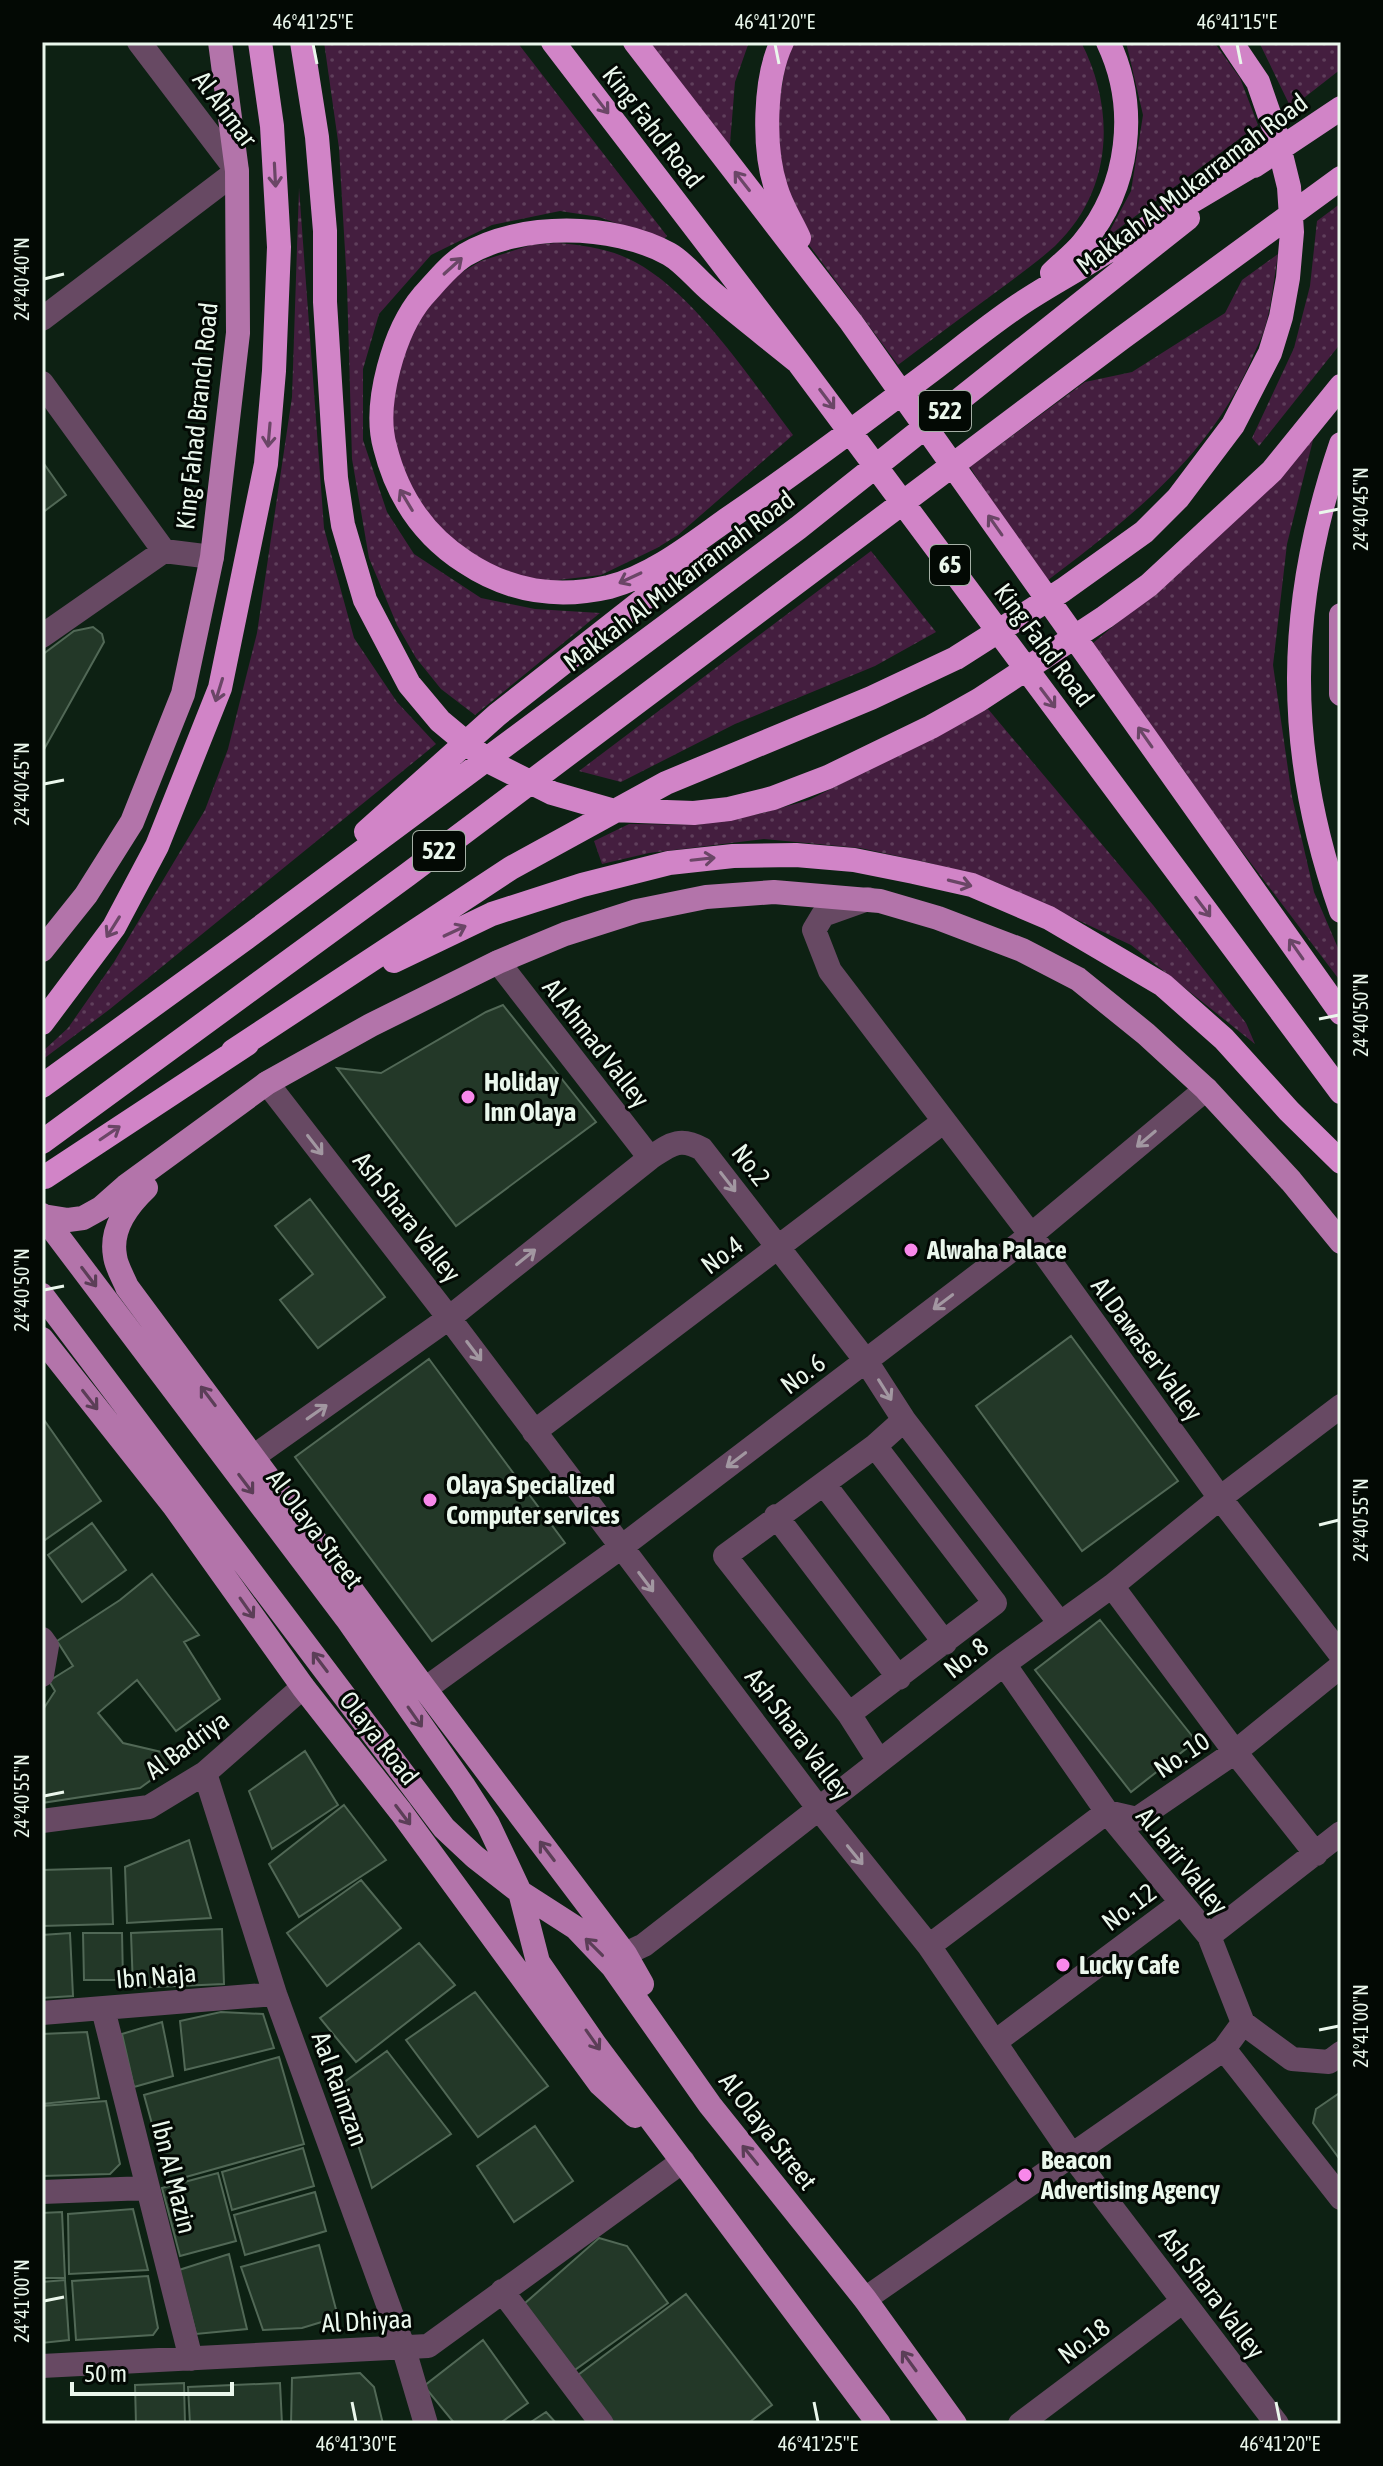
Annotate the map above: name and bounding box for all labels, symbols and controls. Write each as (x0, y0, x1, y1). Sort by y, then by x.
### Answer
text: 46°41'25"E (273, 10, 354, 33)
text: 46°41'20"E (735, 10, 816, 33)
text: 46°41'15"E (1197, 10, 1278, 33)
street label: King Fahd Road (596, 60, 710, 194)
street label: Al Ahmar (187, 65, 263, 153)
street label: Makkah Al Mukarramah Road (1071, 87, 1313, 281)
one-way arrow (592, 93, 609, 114)
one-way arrow (267, 161, 282, 188)
one-way arrow (733, 170, 750, 192)
text: 24°40'40"N (10, 237, 33, 321)
one-way arrow (442, 258, 462, 276)
street label: King Fahad Branch Road (170, 301, 224, 531)
one-way arrow (818, 388, 835, 410)
road number: 522 (919, 391, 971, 431)
one-way arrow (261, 421, 276, 448)
text: 24°40'45"N (1349, 467, 1372, 551)
street label: Makkah Al Mukarramah Road (558, 484, 800, 678)
one-way arrow (398, 489, 414, 512)
one-way arrow (987, 515, 1003, 537)
road number: 65 (930, 545, 970, 585)
one-way arrow (618, 572, 642, 587)
street label: King Fahd Road (988, 578, 1100, 712)
one-way arrow (211, 676, 226, 702)
one-way arrow (1040, 687, 1057, 708)
one-way arrow (1137, 727, 1153, 749)
text: 24°40'45"N (10, 742, 33, 826)
road number: 522 (413, 831, 465, 871)
one-way arrow (689, 852, 716, 867)
one-way arrow (947, 876, 973, 891)
one-way arrow (1195, 896, 1212, 917)
one-way arrow (105, 915, 122, 937)
one-way arrow (442, 923, 466, 938)
one-way arrow (1288, 939, 1304, 961)
street label: Al Ahmad Valley (536, 973, 656, 1114)
text: 24°40'50"N (1349, 973, 1372, 1057)
place label: Holiday Inn Olaya (484, 1067, 576, 1127)
marker: Holiday Inn Olaya (459, 1088, 477, 1106)
one-way arrow (98, 1125, 121, 1141)
one-way arrow (1136, 1130, 1156, 1148)
one-way arrow (307, 1134, 324, 1155)
street label: No.2 (726, 1138, 776, 1192)
street label: Ash Shara Valley (347, 1146, 467, 1288)
one-way arrow (720, 1171, 737, 1192)
street label: No.4 (695, 1230, 749, 1280)
place label: Alwaha Palace (926, 1235, 1067, 1265)
marker: Alwaha Palace (902, 1241, 920, 1259)
text: 24°40'50"N (10, 1248, 33, 1332)
one-way arrow (515, 1248, 536, 1266)
one-way arrow (81, 1266, 98, 1287)
street label: Al Dawaser Valley (1085, 1272, 1209, 1427)
one-way arrow (933, 1293, 954, 1310)
one-way arrow (465, 1340, 482, 1361)
street label: No. 6 (775, 1348, 831, 1400)
one-way arrow (876, 1378, 893, 1400)
one-way arrow (200, 1386, 217, 1407)
one-way arrow (81, 1389, 99, 1410)
one-way arrow (305, 1404, 327, 1420)
one-way arrow (726, 1451, 748, 1468)
street label: Al Olaya Street (261, 1464, 369, 1594)
place label: Olaya Specialized Computer services (446, 1470, 620, 1530)
one-way arrow (238, 1473, 255, 1494)
text: 24°40'55"N (1349, 1478, 1372, 1562)
marker: Olaya Specialized Computer services (421, 1491, 439, 1509)
one-way arrow (638, 1571, 655, 1592)
one-way arrow (239, 1596, 255, 1618)
street label: No. 8 (938, 1631, 994, 1685)
one-way arrow (311, 1652, 328, 1673)
street label: Ash Shara Valley (739, 1663, 857, 1806)
street label: Olaya Road (333, 1685, 425, 1791)
street label: Al Badriya (139, 1705, 235, 1785)
one-way arrow (407, 1705, 423, 1727)
street label: No. 10 (1149, 1726, 1215, 1784)
text: 24°40'55"N (10, 1754, 33, 1838)
street label: Al Jarir Valley (1130, 1802, 1234, 1921)
one-way arrow (394, 1804, 411, 1825)
one-way arrow (539, 1841, 556, 1863)
one-way arrow (846, 1844, 864, 1865)
street label: No. 12 (1096, 1877, 1162, 1937)
one-way arrow (585, 1938, 604, 1957)
place label: Lucky Cafe (1079, 1950, 1180, 1980)
marker: Lucky Cafe (1054, 1956, 1072, 1974)
street label: Ibn Naja (115, 1958, 197, 1994)
text: 24°41'00"N (1349, 1984, 1372, 2068)
street label: Aal Raimzan (306, 2028, 374, 2150)
one-way arrow (584, 2029, 601, 2051)
street label: Al Olaya Street (713, 2066, 823, 2196)
street label: Ibn Al Mazin (145, 2117, 203, 2237)
one-way arrow (741, 2145, 759, 2166)
place label: Beacon Advertising Agency (1040, 2145, 1220, 2205)
marker: Beacon Advertising Agency (1016, 2166, 1034, 2184)
street label: Ash Shara Valley (1153, 2222, 1271, 2365)
text: 24°41'00"N (10, 2259, 33, 2343)
street label: Al Dhiyaa (321, 2304, 413, 2338)
street label: No.18 (1052, 2312, 1116, 2370)
scale bar (72, 2346, 232, 2396)
one-way arrow (901, 2350, 917, 2372)
text: 50 m (84, 2360, 127, 2387)
text: 46°41'30"E (316, 2432, 397, 2455)
text: 46°41'25"E (778, 2432, 859, 2455)
text: 46°41'20"E (1240, 2432, 1321, 2455)

